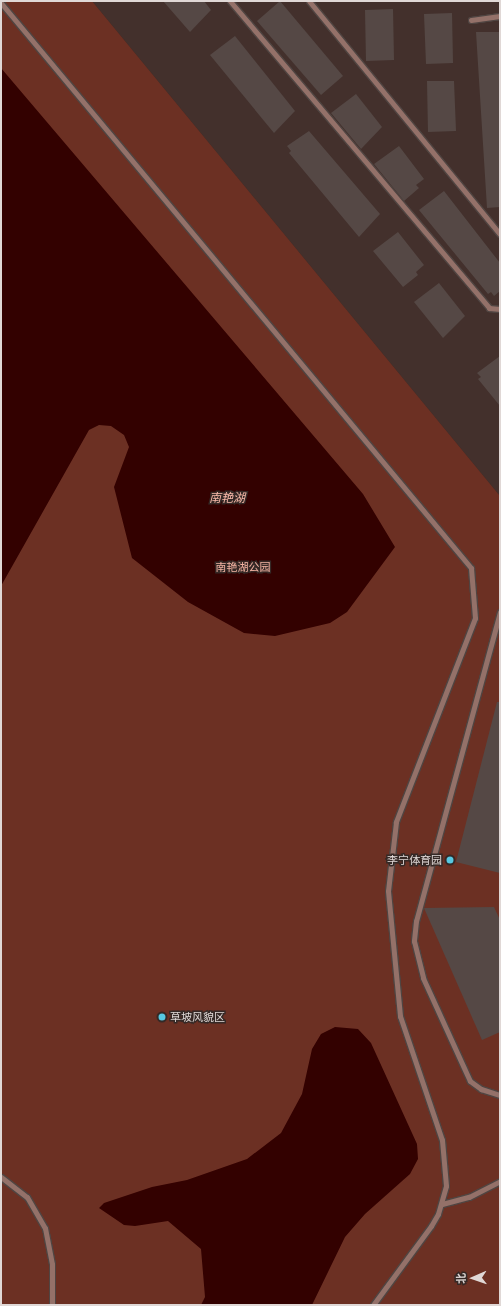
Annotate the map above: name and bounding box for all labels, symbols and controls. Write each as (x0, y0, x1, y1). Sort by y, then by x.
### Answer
water label: 南艳湖 (209, 491, 245, 505)
park label: 南艳湖公园 (216, 560, 270, 574)
place label: 李宁体育园 (387, 853, 442, 867)
marker: 李宁体育园 (445, 855, 455, 865)
place label: 草坡风貌区 (170, 1010, 225, 1024)
marker: 草坡风貌区 (157, 1012, 167, 1022)
north arrow (453, 1258, 493, 1298)
text: 北 (454, 1273, 468, 1284)

